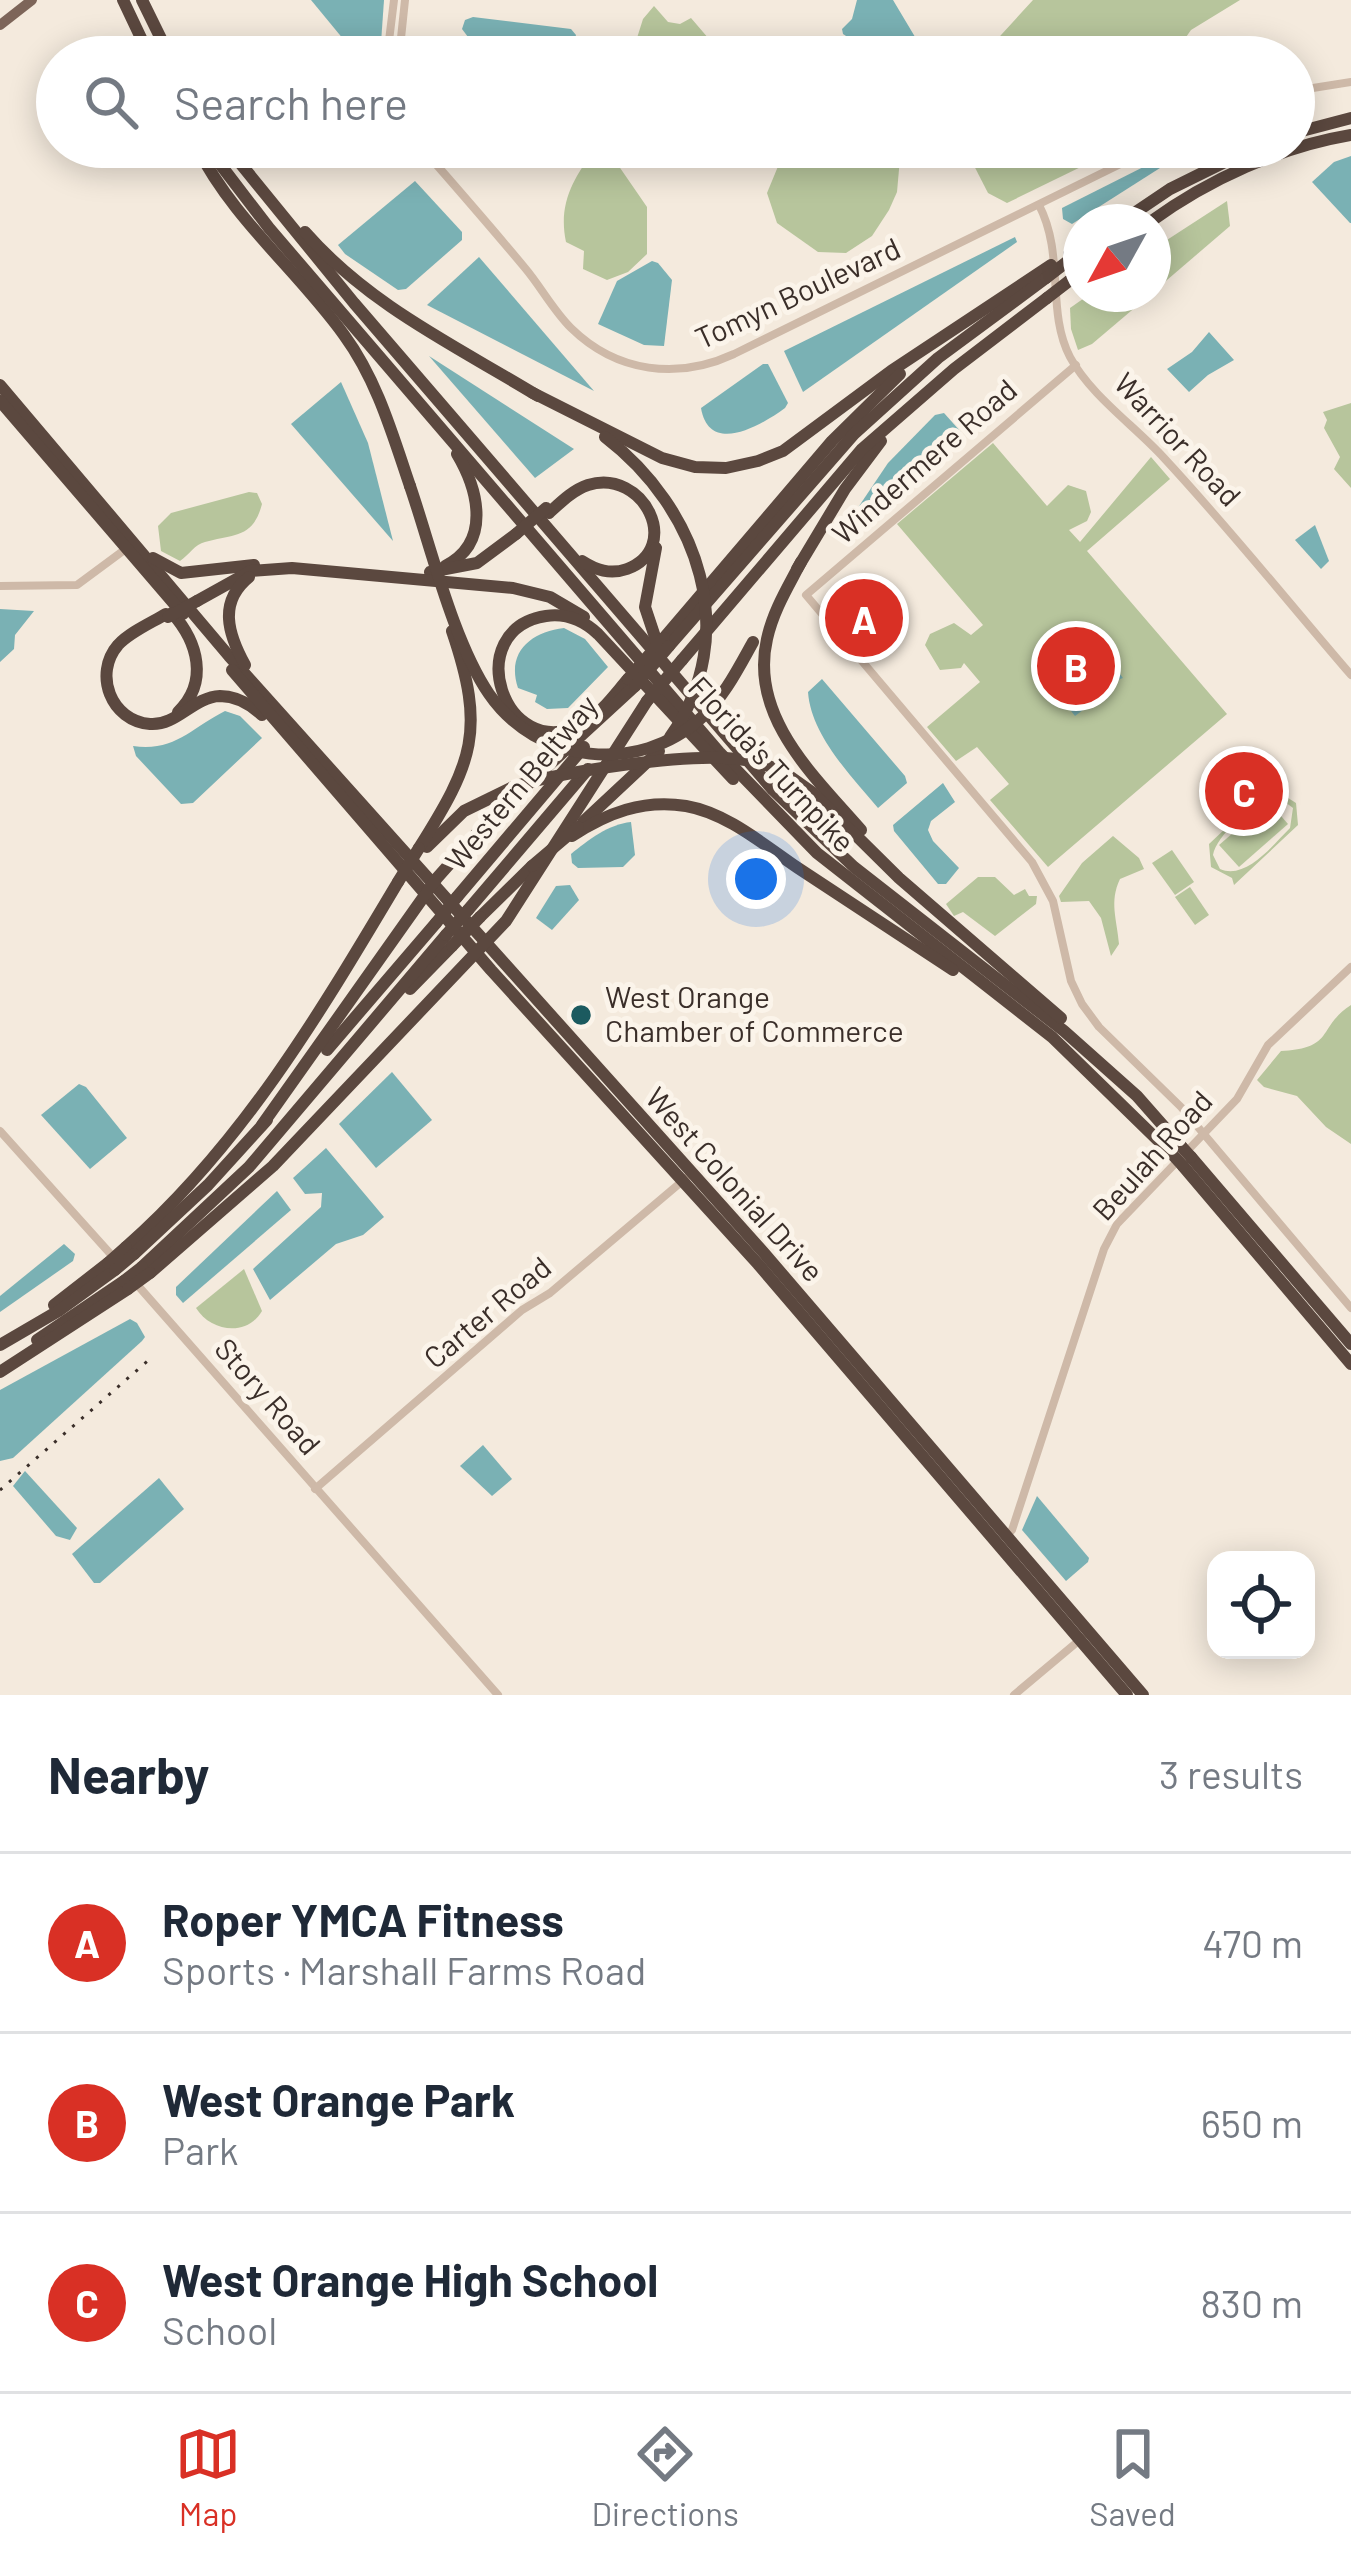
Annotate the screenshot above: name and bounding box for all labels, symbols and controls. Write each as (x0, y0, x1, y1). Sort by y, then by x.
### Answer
search box (36, 36, 1315, 168)
icon: search (78, 69, 144, 135)
text: Search here (174, 75, 408, 129)
north arrow (1063, 204, 1171, 312)
street label: Tomyn Boulevard (689, 229, 905, 355)
street label: Warrior Road (1108, 364, 1249, 513)
street label: Windermere Road (824, 371, 1023, 550)
pin: A (825, 573, 903, 663)
pin: B (1037, 621, 1115, 711)
street label: Florida's Turnpike (682, 668, 863, 859)
street label: Western Beltway (437, 687, 604, 877)
pin: C (1205, 746, 1283, 836)
your location (726, 849, 786, 909)
place label: West Orange Chamber of Commerce (605, 978, 904, 1048)
marker: West Orange Chamber of Commerce (568, 1002, 594, 1028)
street label: West Colonial Drive (639, 1079, 832, 1288)
street label: Beulah Road (1084, 1083, 1219, 1227)
street label: Carter Road (416, 1248, 557, 1375)
street label: Story Road (208, 1330, 329, 1461)
map controls (1207, 1551, 1315, 1659)
button: locate (1207, 1551, 1315, 1659)
text: Nearby (48, 1743, 209, 1804)
text: 3 results (1159, 1750, 1303, 1797)
text: Roper YMCA Fitness (162, 1892, 564, 1946)
text: A (74, 1919, 100, 1966)
text: 470 m (1202, 1919, 1303, 1966)
text: Sports · Marshall Farms Road (162, 1946, 646, 1993)
text: West Orange Park (162, 2072, 515, 2126)
text: B (75, 2099, 99, 2146)
text: 650 m (1201, 2099, 1303, 2146)
text: Park (162, 2126, 239, 2173)
text: West Orange High School (162, 2252, 658, 2306)
text: C (75, 2279, 99, 2326)
text: 830 m (1201, 2279, 1303, 2326)
text: School (162, 2306, 277, 2353)
tab: Map (175, 2421, 241, 2533)
tab: Directions (591, 2421, 739, 2533)
tab: Saved (1089, 2421, 1176, 2533)

